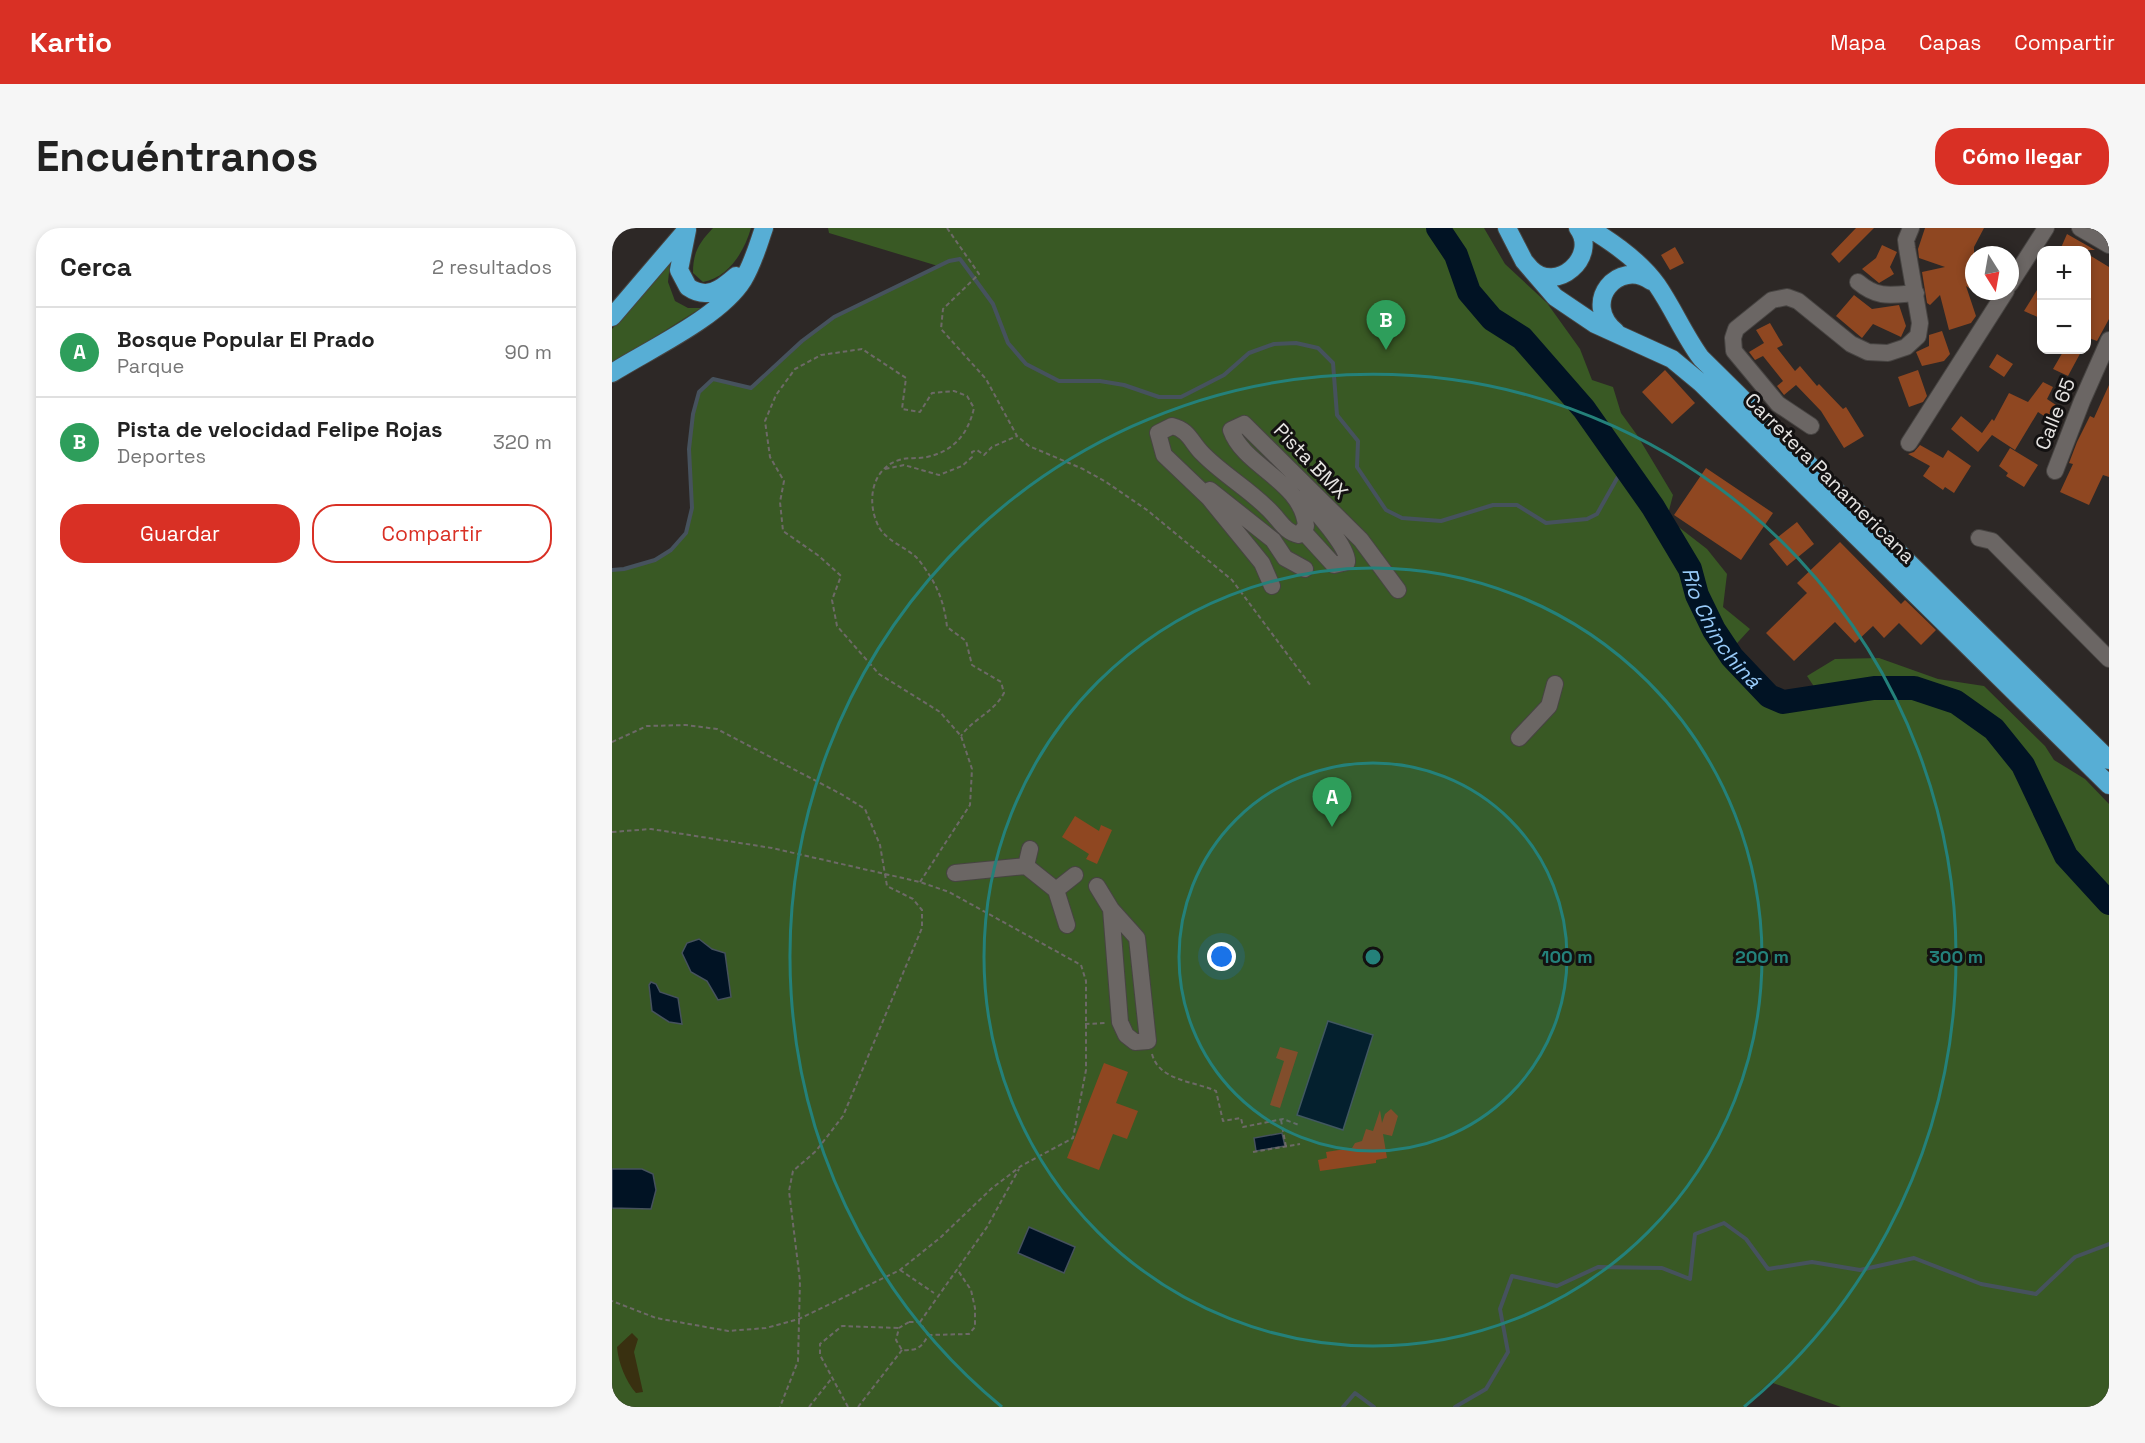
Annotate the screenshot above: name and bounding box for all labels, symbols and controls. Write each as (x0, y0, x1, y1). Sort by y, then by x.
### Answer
text: Kartio (30, 24, 112, 60)
text: Mapa (1830, 29, 1886, 56)
text: Capas (1919, 29, 1981, 56)
text: Compartir (2014, 29, 2115, 56)
button: Cómo llegar (1935, 128, 2109, 185)
text: Encuéntranos (36, 130, 318, 183)
north arrow (1965, 246, 2019, 300)
map controls (2037, 246, 2091, 354)
button: + (2037, 246, 2091, 300)
text: Cerca (60, 250, 132, 284)
text: 2 resultados (432, 254, 552, 280)
pin: B (1366, 300, 1406, 350)
button: − (2037, 300, 2091, 354)
text: Bosque Popular El Prado (117, 325, 375, 353)
text: A (73, 339, 86, 365)
text: 90 m (505, 339, 552, 365)
text: Parque (117, 353, 184, 379)
street label: Calle 65 (2029, 374, 2081, 454)
street label: Carretera Panamericana (1739, 387, 1921, 569)
text: Pista de velocidad Felipe Rojas (117, 415, 443, 443)
street label: Pista BMX (1268, 417, 1354, 505)
text: B (73, 429, 86, 455)
text: 320 m (493, 429, 552, 455)
text: Deportes (117, 443, 206, 469)
button: Guardar (60, 504, 300, 563)
button: Compartir (312, 504, 552, 563)
water label: Río Chinchiná (1677, 564, 1768, 694)
pin: A (1312, 778, 1352, 827)
your location (1207, 942, 1236, 971)
text: 100 m (1541, 945, 1593, 968)
text: 200 m (1735, 945, 1789, 968)
text: 300 m (1929, 945, 1983, 968)
centre of rings (1363, 947, 1383, 967)

